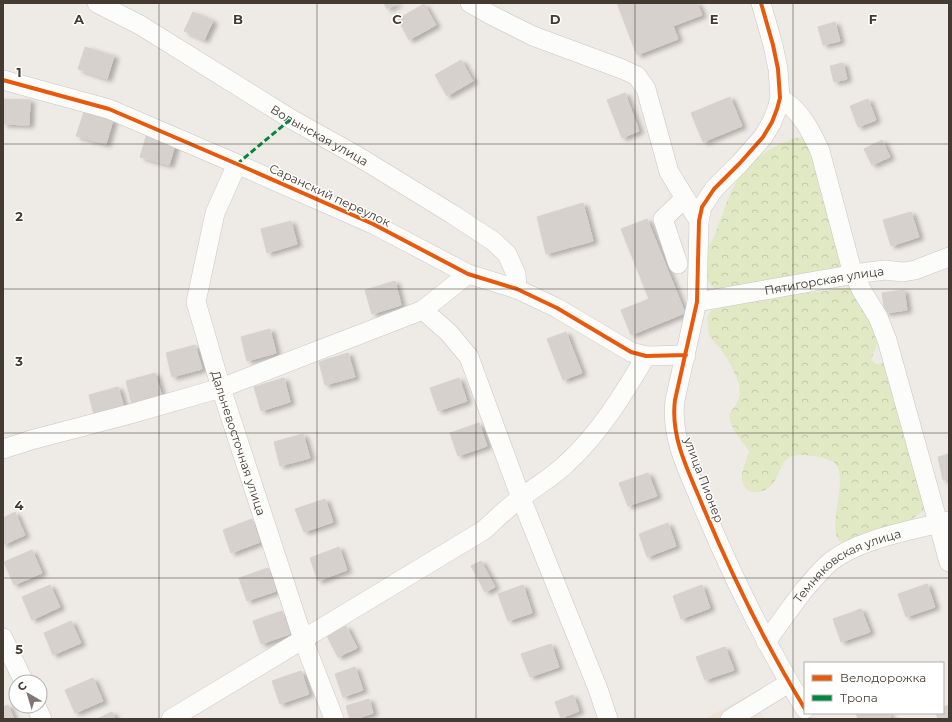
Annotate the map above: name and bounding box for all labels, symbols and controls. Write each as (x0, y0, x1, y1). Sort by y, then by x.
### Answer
text: A (73, 11, 85, 27)
text: B (233, 11, 243, 27)
text: C (392, 11, 402, 27)
text: D (550, 11, 561, 27)
text: E (710, 11, 719, 27)
text: F (869, 11, 877, 27)
text: 1 (16, 64, 22, 80)
street label: Волынская улица (268, 101, 372, 169)
street label: Саранский переулок (267, 160, 393, 230)
text: 2 (15, 208, 23, 224)
street label: Пятигорская улица (763, 263, 885, 297)
text: 3 (14, 353, 23, 369)
street label: Дальневосточная улица (209, 369, 270, 517)
street label: улица Пионер (680, 434, 727, 525)
text: 4 (15, 497, 24, 513)
street label: Темняковская улица (790, 525, 902, 606)
text: 5 (15, 641, 23, 657)
legend (804, 662, 944, 714)
text: Велодорожка (840, 670, 926, 685)
north arrow (8, 674, 48, 714)
text: С (14, 678, 29, 694)
text: Тропа (840, 690, 878, 705)

